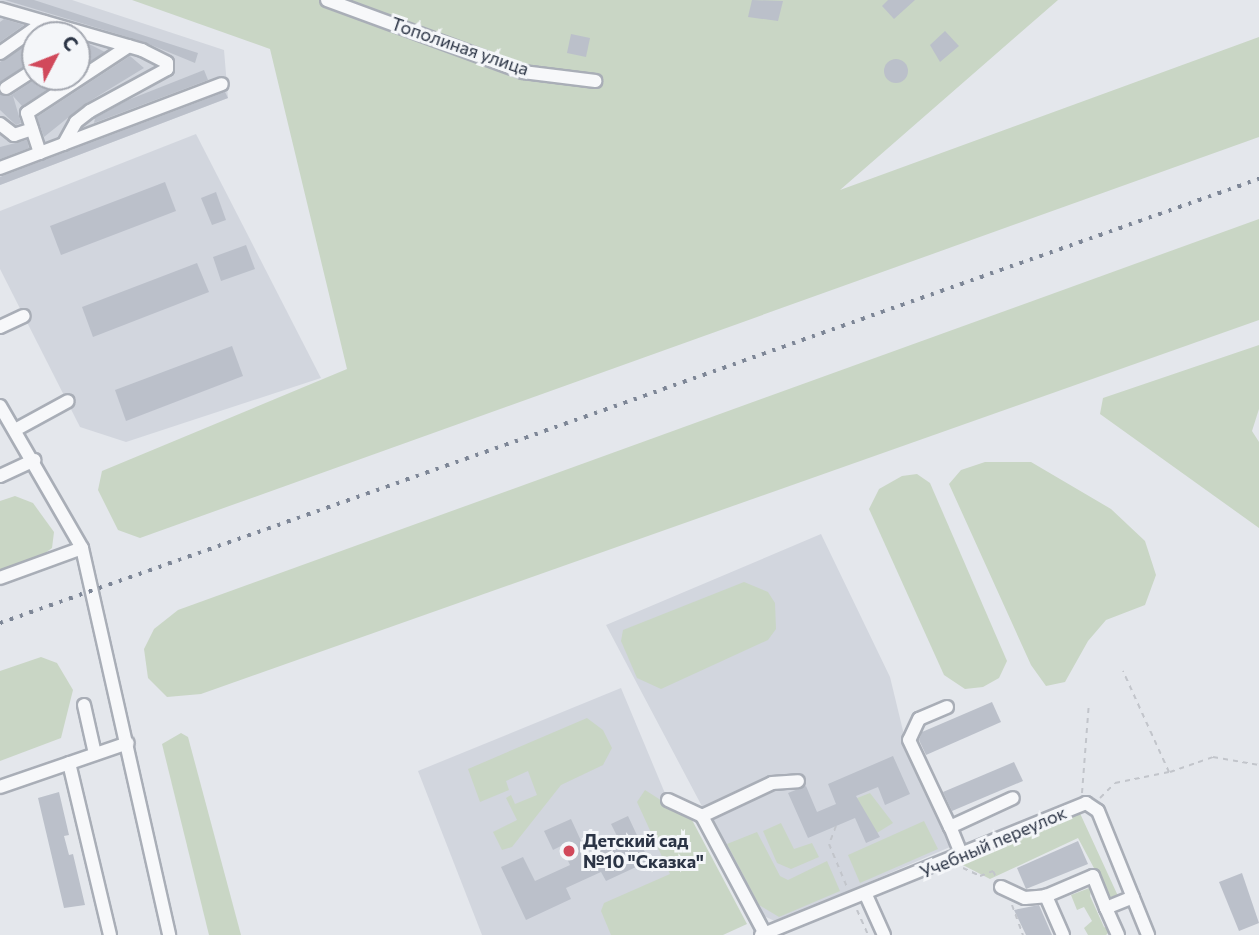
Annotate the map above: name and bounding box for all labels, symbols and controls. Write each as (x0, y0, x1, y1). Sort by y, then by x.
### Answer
street label: Тополиная улица (388, 12, 532, 80)
north arrow (21, 21, 91, 91)
text: С (58, 30, 83, 55)
street label: Учебный переулок (916, 801, 1070, 883)
place label: Детский сад №10 "Сказка" (583, 830, 704, 872)
marker: Детский сад №10 "Сказка" (561, 843, 577, 859)

